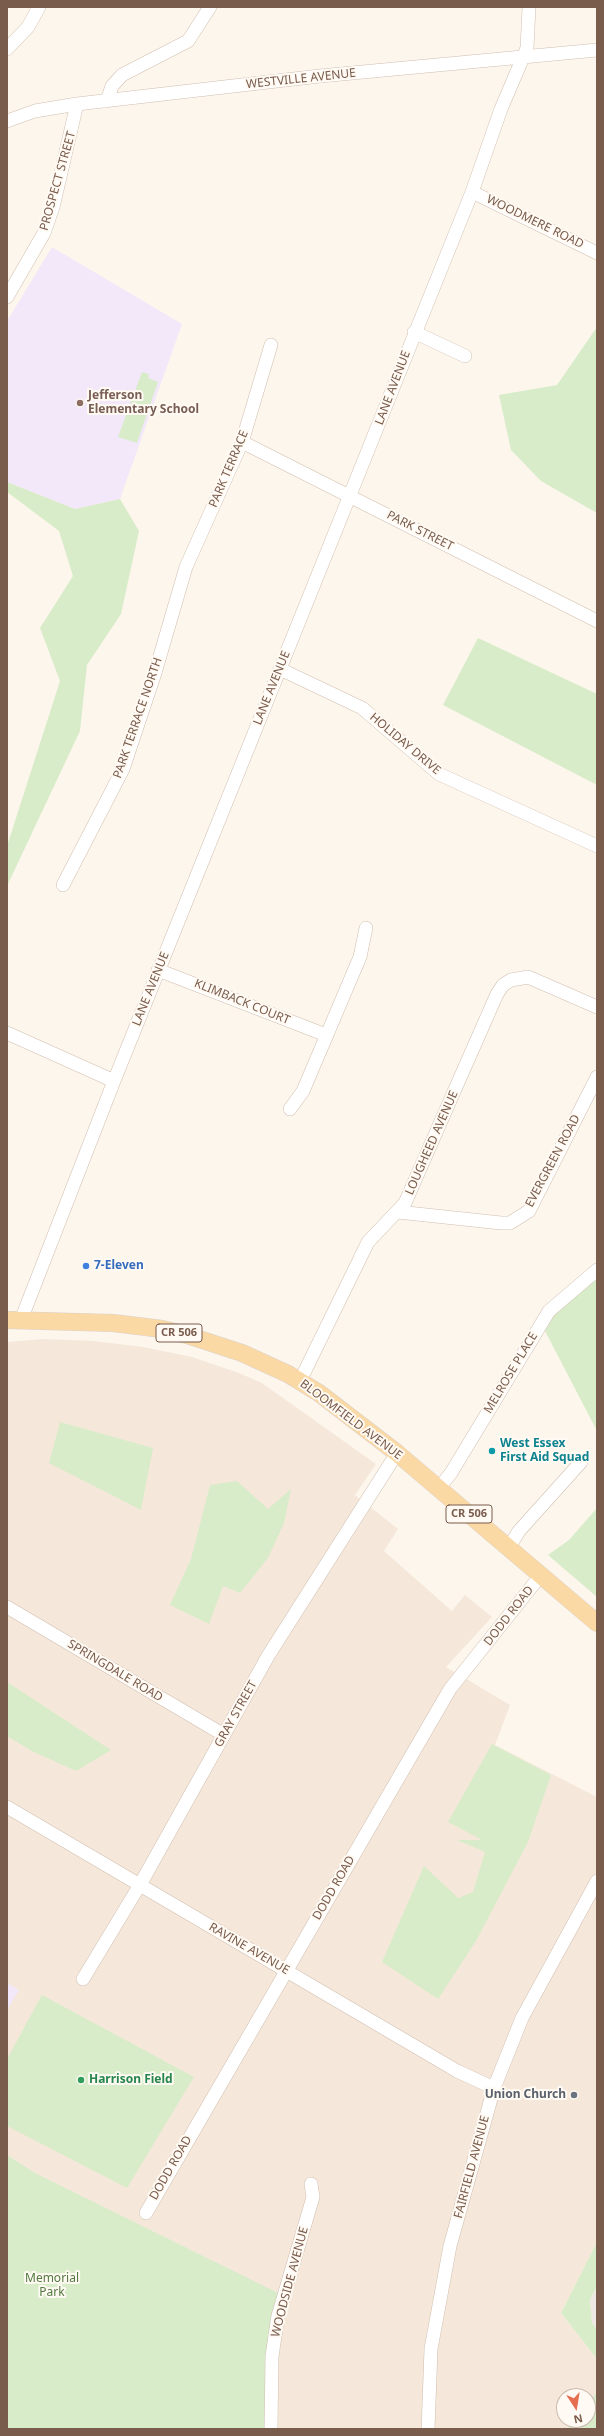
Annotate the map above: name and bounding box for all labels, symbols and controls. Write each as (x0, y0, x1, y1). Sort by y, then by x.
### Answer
street label: WESTVILLE AVENUE (245, 66, 357, 92)
street label: PROSPECT STREET (37, 130, 79, 232)
street label: WOODMERE ROAD (484, 192, 586, 252)
street label: LANE AVENUE (372, 349, 414, 427)
place label: Jefferson Elementary School (88, 389, 199, 417)
marker: Jefferson Elementary School (75, 398, 85, 408)
street label: PARK TERRACE (206, 428, 252, 510)
street label: PARK STREET (384, 508, 456, 554)
street label: LANE AVENUE (251, 649, 293, 727)
street label: PARK TERRACE NORTH (111, 656, 165, 780)
street label: HOLIDAY DRIVE (367, 710, 443, 778)
street label: LANE AVENUE (130, 950, 172, 1028)
street label: KLIMBACK COURT (192, 976, 292, 1028)
street label: LOUGHEED AVENUE (403, 1089, 461, 1197)
street label: EVERGREEN ROAD (523, 1112, 583, 1210)
place label: 7-Eleven (94, 1259, 144, 1273)
marker: 7-Eleven (81, 1261, 91, 1271)
road number: CR 506 (156, 1324, 202, 1342)
street label: MELROSE PLACE (481, 1330, 541, 1416)
street label: BLOOMFIELD AVENUE (297, 1377, 405, 1463)
place label: West Essex First Aid Squad (500, 1437, 589, 1465)
marker: West Essex First Aid Squad (487, 1446, 497, 1456)
road number: CR 506 (446, 1505, 492, 1523)
street label: DODD ROAD (481, 1583, 537, 1649)
street label: SPRINGDALE ROAD (65, 1637, 165, 1705)
street label: GRAY STREET (212, 1678, 260, 1750)
street label: DODD ROAD (310, 1853, 358, 1923)
street label: RAVINE AVENUE (206, 1920, 292, 1978)
place label: Harrison Field (89, 2073, 173, 2087)
marker: Harrison Field (76, 2075, 86, 2085)
place label: Union Church (485, 2088, 566, 2102)
marker: Union Church (569, 2090, 579, 2100)
street label: FAIRFIELD AVENUE (451, 2114, 493, 2220)
street label: DODD ROAD (147, 2133, 195, 2203)
street label: WOODSIDE AVENUE (268, 2225, 312, 2339)
park label: Memorial Park (25, 2272, 79, 2300)
north arrow (556, 2388, 596, 2428)
text: N (572, 2411, 584, 2428)

